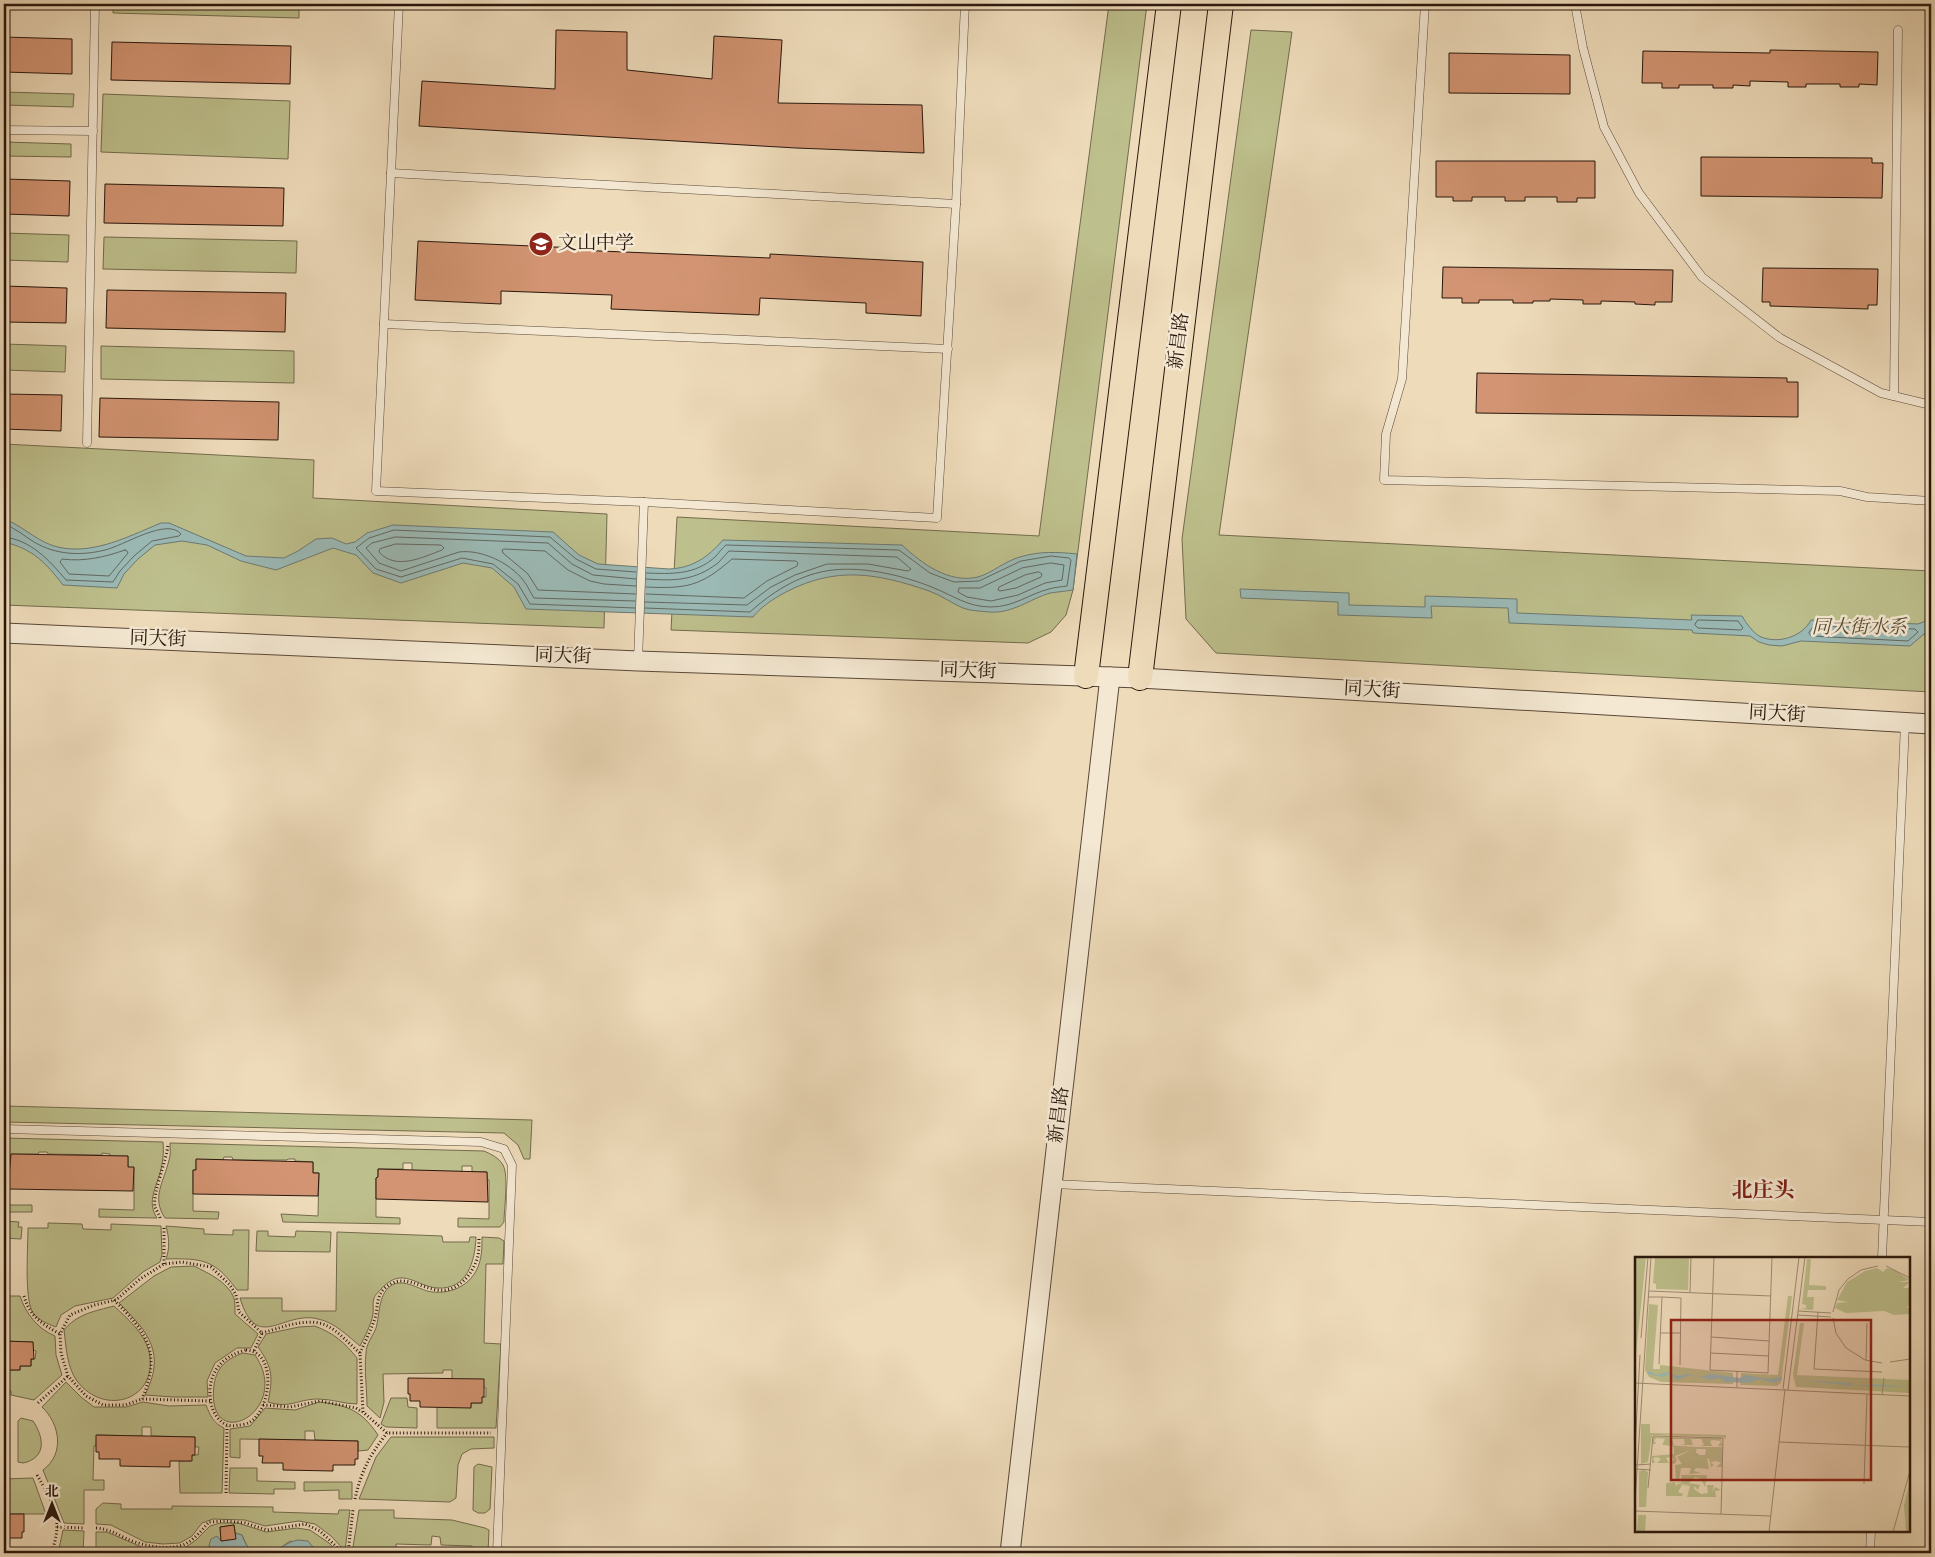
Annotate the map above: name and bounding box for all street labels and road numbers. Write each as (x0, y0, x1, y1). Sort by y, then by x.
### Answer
street label: 新昌路 (1163, 311, 1197, 371)
street label: 同大街 (129, 626, 187, 654)
street label: 同大街 (534, 643, 592, 671)
street label: 同大街 (939, 658, 997, 686)
street label: 同大街 (1343, 676, 1401, 706)
street label: 同大街 (1748, 700, 1806, 730)
street label: 新昌路 (1043, 1085, 1077, 1145)

